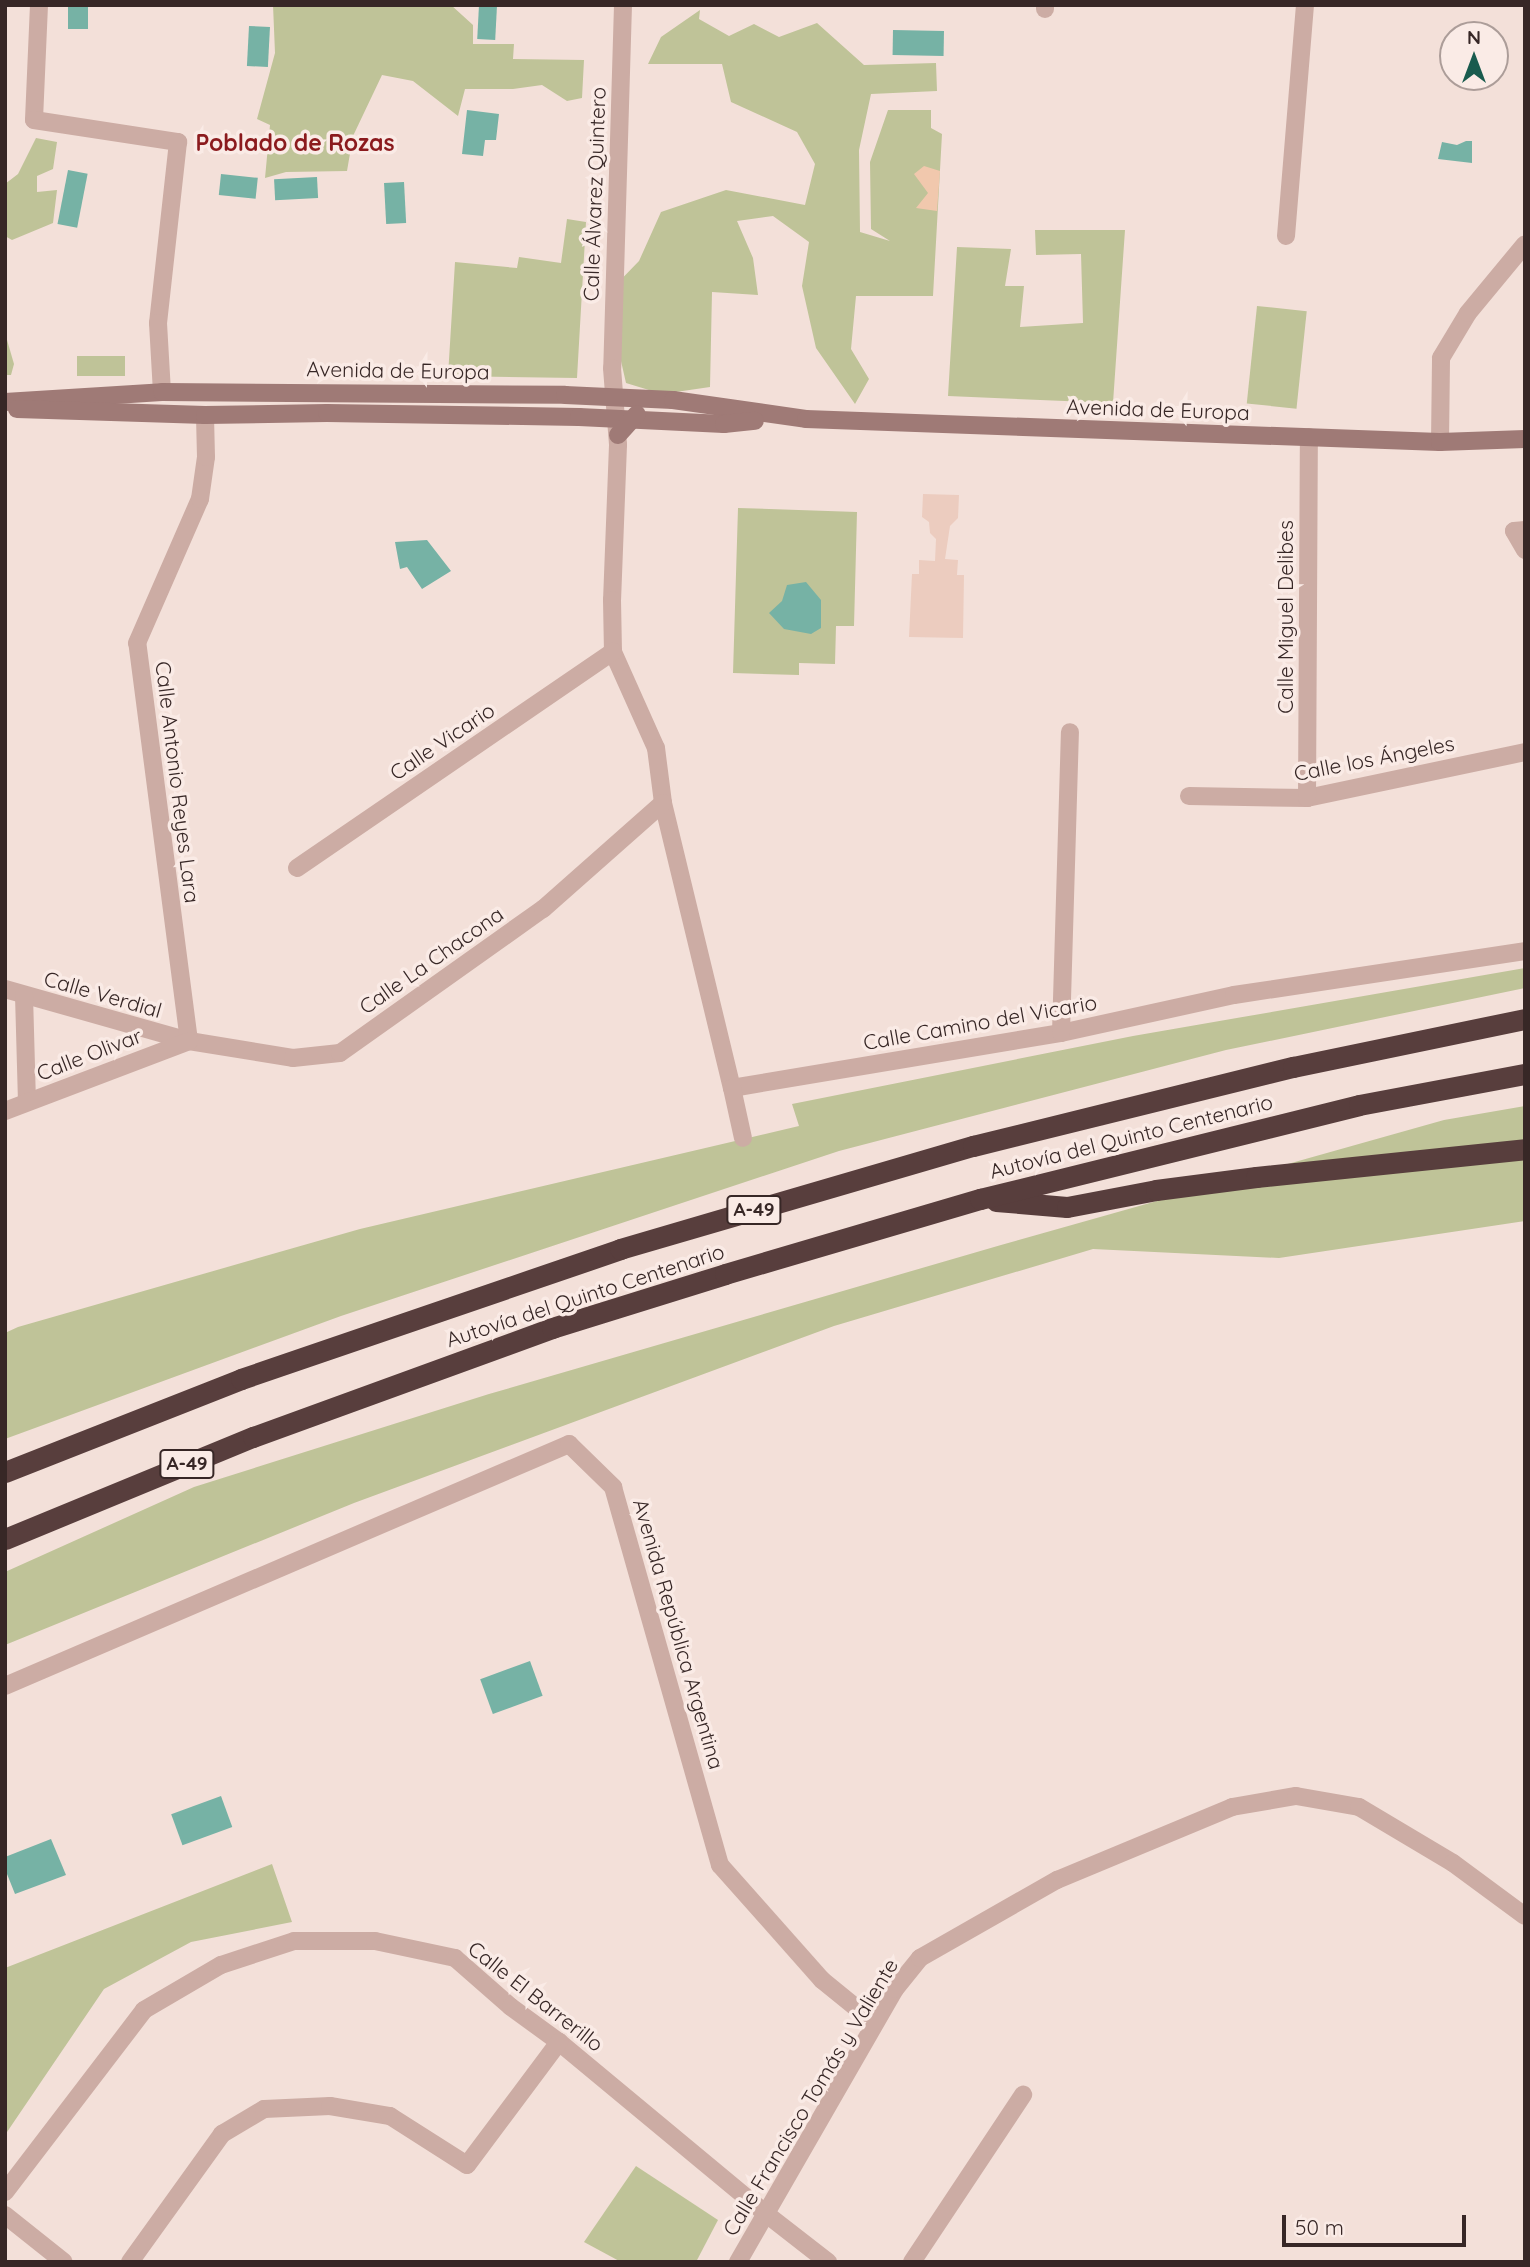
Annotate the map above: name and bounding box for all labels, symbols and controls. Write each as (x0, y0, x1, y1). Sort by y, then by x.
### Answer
north arrow (1439, 21, 1509, 91)
text: N (1467, 25, 1481, 49)
street label: Calle Álvarez Quintero (578, 86, 610, 302)
district label: Poblado de Rozas (195, 129, 395, 157)
street label: Avenida de Europa (306, 356, 490, 384)
street label: Avenida de Europa (1066, 393, 1250, 425)
street label: Calle Miguel Delibes (1272, 520, 1298, 714)
street label: Calle Antonio Reyes Lara (151, 660, 205, 904)
street label: Calle Vicario (385, 697, 499, 785)
street label: Calle los Ángeles (1292, 730, 1456, 786)
street label: Calle La Chacona (354, 901, 508, 1019)
street label: Calle Verdial (41, 965, 165, 1023)
street label: Calle Camino del Vicario (861, 989, 1099, 1055)
street label: Calle Olivar (33, 1022, 145, 1086)
street label: Autovía del Quinto Centenario (987, 1089, 1275, 1183)
road number: A-49 (726, 1194, 782, 1226)
street label: Autovía del Quinto Centenario (443, 1238, 727, 1352)
road number: A-49 (159, 1448, 215, 1480)
street label: Avenida República Argentina (628, 1496, 730, 1772)
street label: Calle El Barrerillo (463, 1935, 609, 2057)
street label: Calle Francisco Tomás y Valiente (717, 1954, 903, 2240)
scale bar (1285, 2200, 1469, 2244)
text: 50 m (1295, 2214, 1344, 2240)

